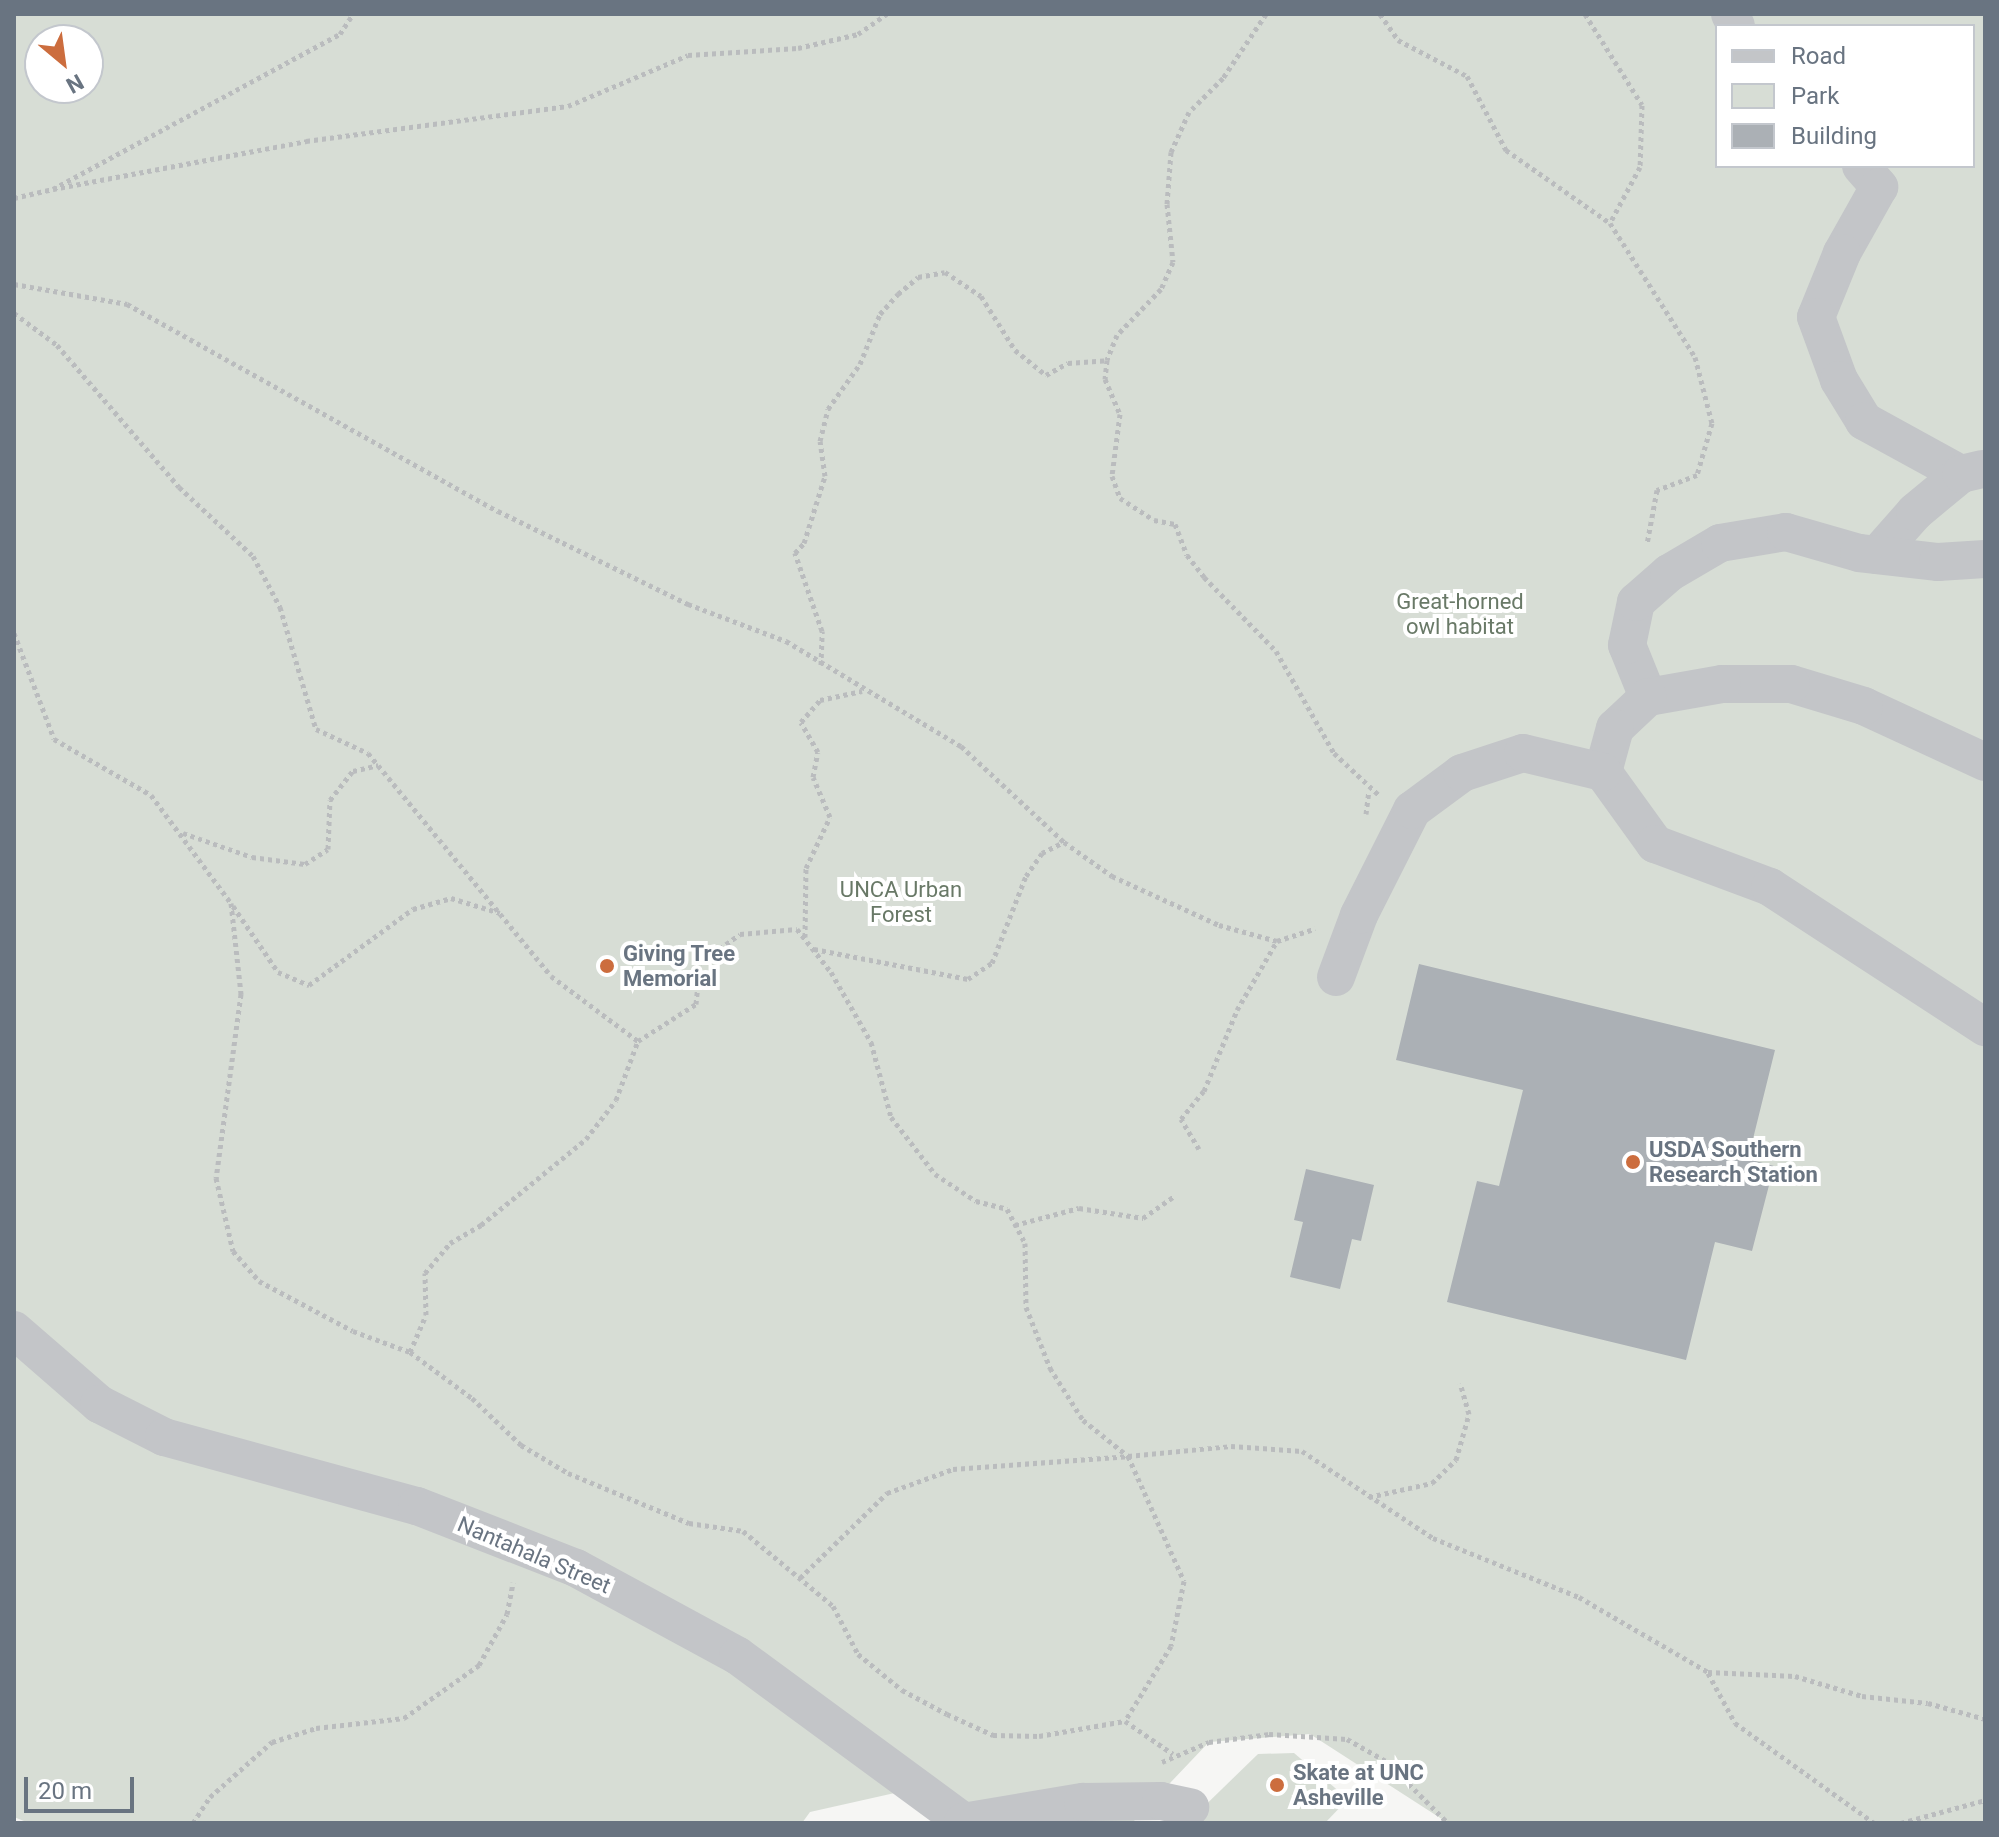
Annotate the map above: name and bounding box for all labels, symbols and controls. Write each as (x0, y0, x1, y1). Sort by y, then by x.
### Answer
north arrow (24, 24, 104, 104)
legend (1715, 24, 1975, 168)
text: Road (1791, 42, 1846, 70)
text: N (62, 69, 88, 98)
text: Park (1791, 82, 1839, 110)
text: Building (1791, 122, 1877, 150)
park label: Great-horned owl habitat (1396, 588, 1524, 640)
park label: UNCA Urban Forest (840, 876, 962, 928)
place label: Giving Tree Memorial (623, 940, 736, 992)
marker: Giving Tree Memorial (598, 957, 616, 975)
place label: USDA Southern Research Station (1649, 1136, 1818, 1188)
marker: USDA Southern Research Station (1624, 1153, 1642, 1171)
street label: Nantahala Street (453, 1511, 615, 1599)
place label: Skate at UNC Asheville (1293, 1759, 1424, 1810)
scale bar (28, 1761, 138, 1811)
marker: Skate at UNC Asheville (1268, 1776, 1286, 1794)
text: 20 m (38, 1777, 92, 1805)

